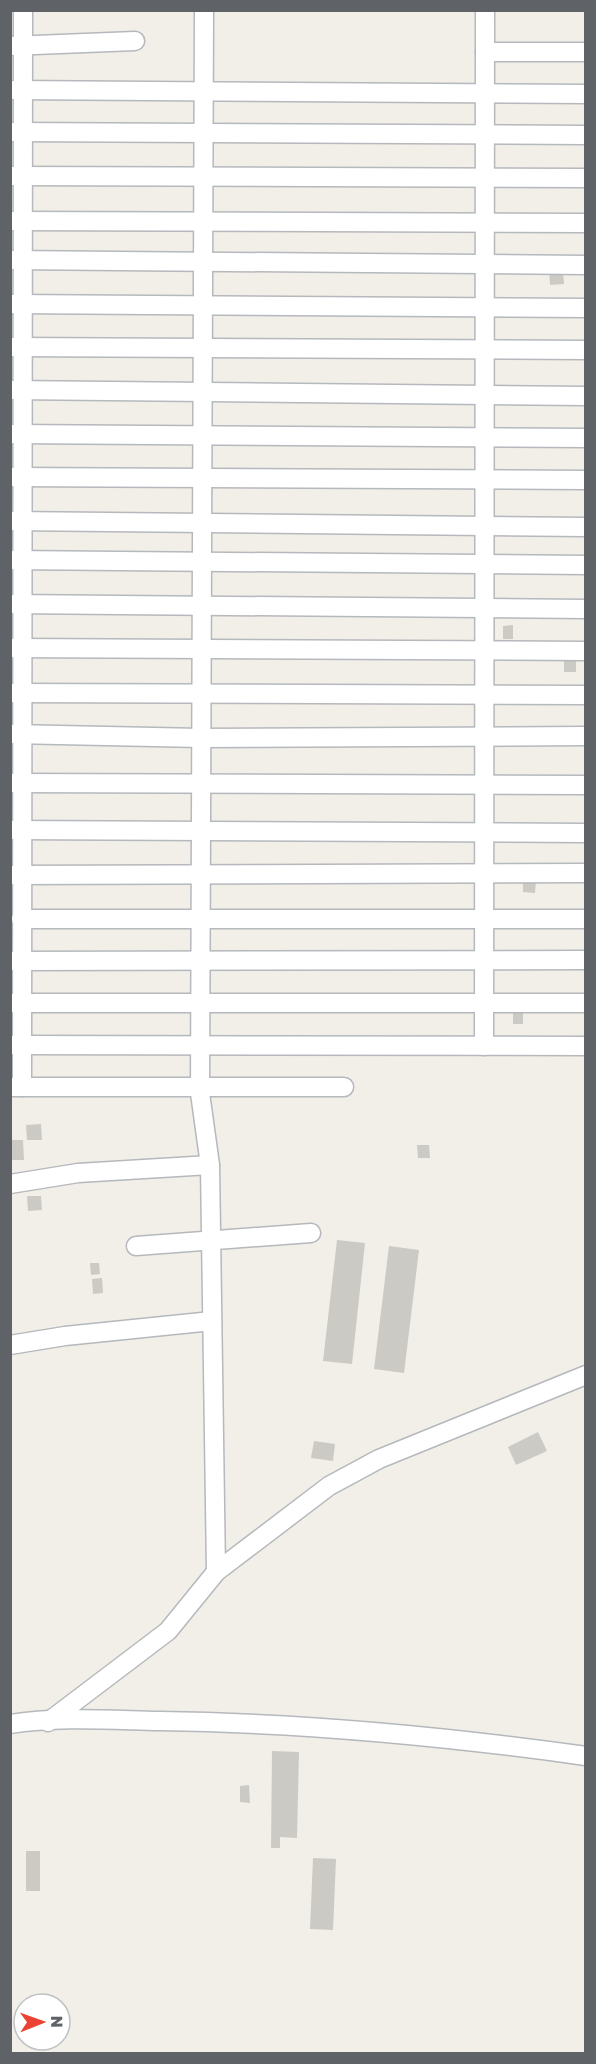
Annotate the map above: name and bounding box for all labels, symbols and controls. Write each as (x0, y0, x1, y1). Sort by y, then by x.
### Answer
north arrow (12, 1992, 72, 2052)
text: N (47, 2015, 67, 2028)

